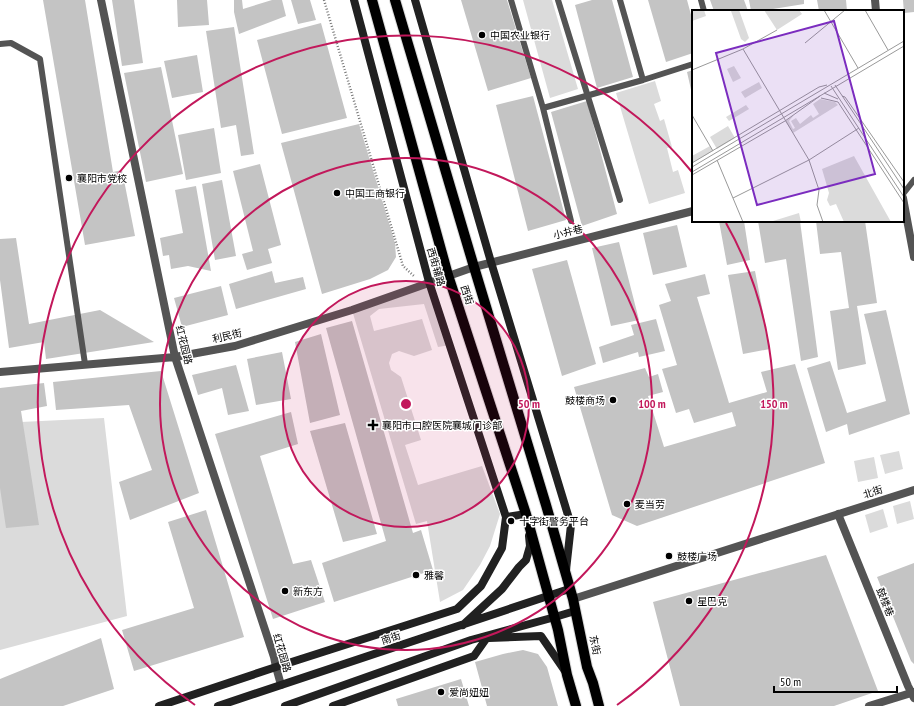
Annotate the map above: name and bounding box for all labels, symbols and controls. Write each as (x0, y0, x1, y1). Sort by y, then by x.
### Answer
inset map (692, 10, 904, 222)
place label: 中国农业银行 (490, 29, 550, 42)
marker: 中国农业银行 (477, 30, 487, 40)
place label: 襄阳市党校 (77, 172, 127, 185)
marker: 襄阳市党校 (64, 173, 74, 183)
place label: 中国工商银行 (345, 187, 405, 200)
marker: 中国工商银行 (332, 188, 342, 198)
street label: 小井巷 (552, 222, 584, 242)
street label: 西街辅路 (424, 246, 448, 288)
street label: 西街 (458, 283, 476, 307)
street label: 红花园路 (173, 324, 195, 366)
street label: 利民街 (211, 326, 243, 346)
place label: 鼓楼商场 (565, 394, 605, 407)
marker: 鼓楼商场 (608, 395, 618, 405)
text: 50 m (518, 396, 540, 411)
text: 100 m (638, 396, 666, 411)
text: 150 m (760, 396, 788, 411)
centre of rings (399, 397, 413, 411)
marker: 襄阳市口腔医院襄城门诊部 (367, 419, 379, 431)
place label: 襄阳市口腔医院襄城门诊部 (382, 419, 502, 432)
street label: 北街 (861, 483, 885, 501)
place label: 麦当劳 (635, 498, 665, 511)
marker: 麦当劳 (622, 499, 632, 509)
place label: 十字街警务平台 (519, 515, 589, 528)
marker: 十字街警务平台 (506, 516, 516, 526)
place label: 鼓楼广场 (677, 550, 717, 563)
marker: 鼓楼广场 (664, 551, 674, 561)
place label: 雅馨 (424, 569, 444, 582)
marker: 雅馨 (411, 570, 421, 580)
place label: 新东方 (293, 585, 323, 598)
marker: 新东方 (280, 586, 290, 596)
street label: 鼓楼巷 (873, 586, 897, 618)
place label: 星巴克 (697, 595, 727, 608)
marker: 星巴克 (684, 596, 694, 606)
street label: 南街 (379, 629, 403, 647)
street label: 红花园路 (270, 632, 294, 674)
street label: 东街 (587, 634, 603, 656)
scale bar (774, 668, 897, 694)
text: 50 m (780, 674, 801, 689)
place label: 爱尚妞妞 (449, 686, 489, 699)
marker: 爱尚妞妞 (436, 687, 446, 697)

